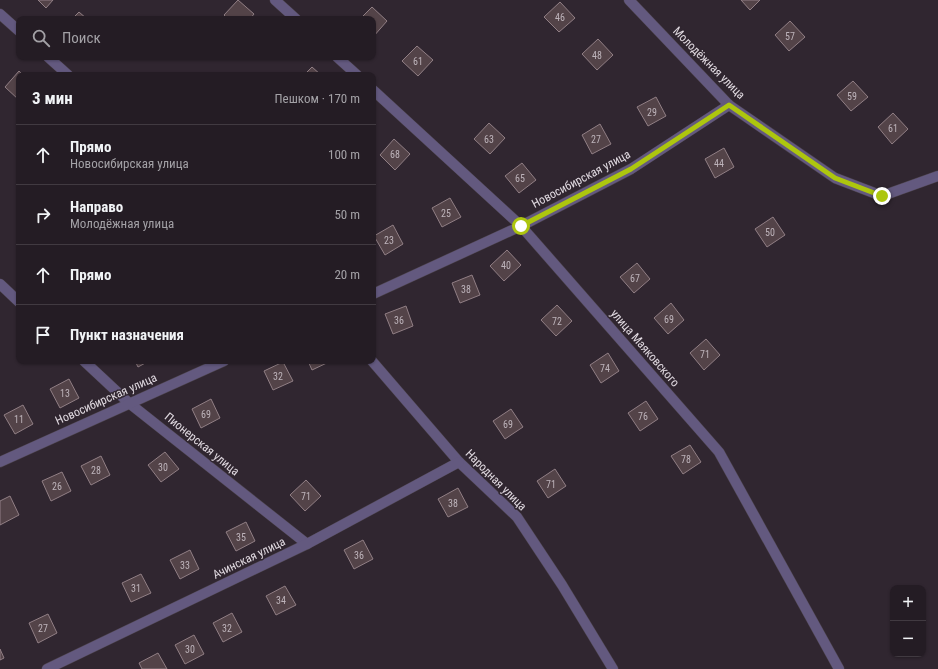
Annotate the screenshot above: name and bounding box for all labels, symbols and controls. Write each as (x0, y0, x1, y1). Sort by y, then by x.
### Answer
house number: 46 (555, 12, 565, 23)
search box (16, 16, 376, 60)
street label: Молодёжная улица (670, 24, 748, 102)
icon: search (30, 27, 52, 49)
text: Поиск (62, 29, 101, 47)
house number: 57 (785, 31, 795, 42)
house number: 48 (592, 50, 602, 61)
house number: 61 (413, 56, 423, 67)
text: 3 мин (32, 88, 73, 108)
text: Пешком · 170 m (274, 91, 360, 106)
house number: 59 (847, 91, 857, 102)
house number: 29 (647, 107, 657, 118)
house number: 61 (888, 123, 898, 134)
house number: 63 (484, 134, 494, 145)
house number: 27 (591, 134, 601, 145)
text: Прямо (70, 138, 111, 156)
icon: ahead (32, 144, 54, 166)
text: 100 m (328, 147, 360, 162)
street label: Новосибирская улица (529, 147, 633, 211)
house number: 68 (390, 149, 400, 160)
text: Новосибирская улица (70, 156, 189, 171)
house number: 44 (714, 158, 724, 169)
house number: 65 (515, 173, 525, 184)
route end (873, 187, 891, 205)
text: Направо (70, 198, 123, 216)
icon: right (32, 204, 54, 226)
text: 50 m (334, 207, 360, 222)
house number: 25 (441, 208, 451, 219)
text: Молодёжная улица (70, 216, 174, 231)
route start (512, 217, 530, 235)
house number: 50 (765, 227, 775, 238)
house number: 23 (384, 235, 394, 246)
house number: 40 (501, 260, 511, 271)
icon: ahead (32, 264, 54, 286)
text: Прямо (70, 266, 111, 284)
text: 20 m (334, 267, 360, 282)
house number: 67 (630, 273, 640, 284)
house number: 38 (461, 284, 471, 295)
street label: улица Маяковского (608, 307, 682, 389)
house number: 69 (664, 314, 674, 325)
house number: 36 (394, 315, 404, 326)
house number: 72 (552, 316, 562, 327)
icon: arrive (32, 324, 54, 346)
text: Пункт назначения (70, 326, 184, 344)
house number: 71 (700, 349, 710, 360)
house number: 74 (600, 363, 610, 374)
street label: Новосибирская улица (53, 370, 159, 428)
house number: 32 (273, 371, 283, 382)
house number: 13 (60, 388, 70, 399)
house number: 69 (201, 409, 211, 420)
street label: Пионерская улица (162, 410, 242, 479)
house number: 76 (638, 411, 648, 422)
house number: 11 (14, 414, 24, 425)
house number: 69 (503, 419, 513, 430)
street label: Народная улица (463, 447, 530, 514)
house number: 78 (681, 454, 691, 465)
house number: 30 (158, 462, 168, 473)
house number: 28 (91, 465, 101, 476)
house number: 71 (546, 479, 556, 490)
house number: 26 (52, 481, 62, 492)
house number: 71 (301, 491, 311, 502)
house number: 38 (448, 498, 458, 509)
house number: 35 (236, 532, 246, 543)
street label: Ачинская улица (210, 534, 288, 582)
house number: 36 (354, 550, 364, 561)
house number: 33 (180, 560, 190, 571)
house number: 31 (131, 583, 141, 594)
map controls (890, 585, 926, 657)
button: + (890, 585, 926, 621)
house number: 34 (276, 595, 286, 606)
button: − (890, 621, 926, 657)
house number: 27 (38, 623, 48, 634)
house number: 32 (222, 623, 232, 634)
house number: 30 (185, 644, 195, 655)

